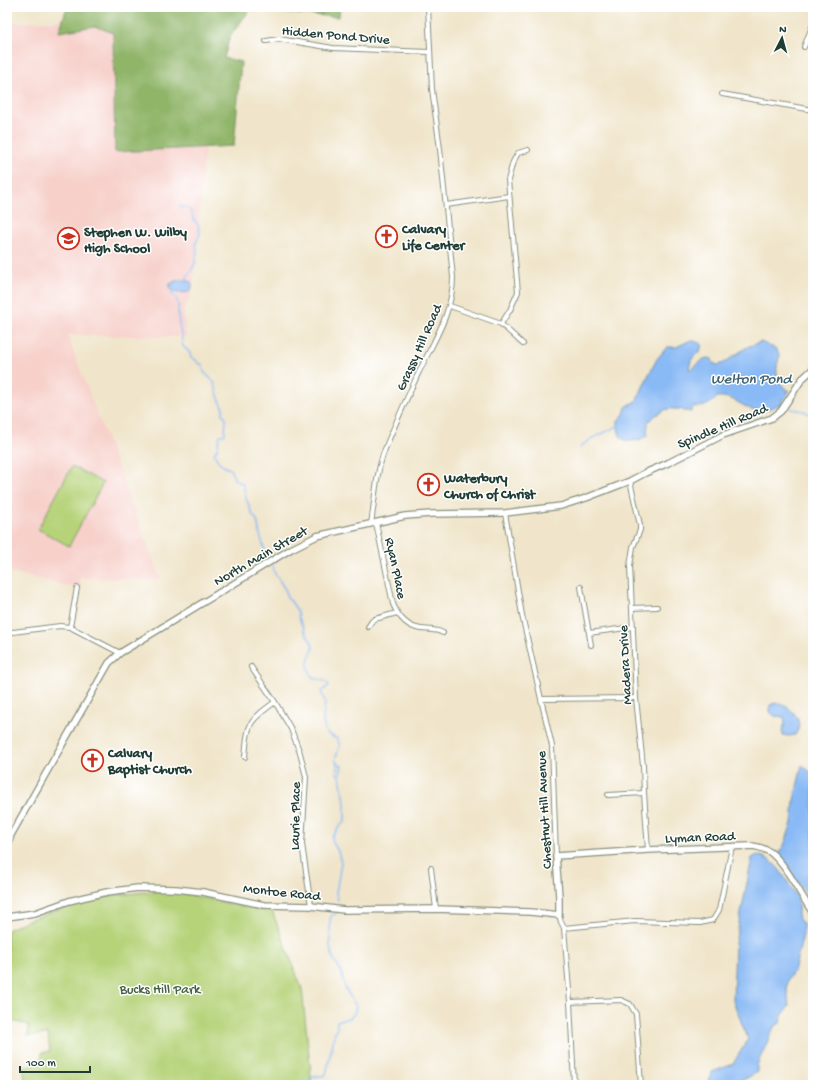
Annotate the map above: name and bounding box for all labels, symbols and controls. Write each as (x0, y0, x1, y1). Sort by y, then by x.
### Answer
north arrow (762, 18, 802, 58)
street label: Hidden Pond Drive (281, 23, 391, 50)
text: N (779, 24, 787, 36)
place label: Calvary Life Center (401, 222, 466, 255)
church icon: Calvary Life Center (373, 223, 399, 249)
place label: Stephen W. Wilby High School (84, 225, 187, 258)
school or university icon: Stephen W. Wilby High School (55, 226, 81, 252)
street label: Grassy Hill Road (394, 300, 448, 394)
water label: Welton Pond (711, 371, 793, 389)
street label: Spindle Hill Road (675, 400, 772, 454)
place label: Waterbury Church of Christ (443, 471, 536, 504)
church icon: Waterbury Church of Christ (415, 472, 441, 498)
street label: North Main Street (211, 523, 312, 591)
street label: Ryan Place (380, 536, 410, 602)
street label: Madera Drive (616, 624, 637, 705)
place label: Calvary Baptist Church (107, 746, 192, 779)
church icon: Calvary Baptist Church (80, 747, 106, 773)
street label: Chestnut Hill Avenue (534, 750, 557, 869)
street label: Laurie Place (287, 781, 306, 850)
street label: Lyman Road (665, 829, 737, 848)
street label: Montoe Road (242, 881, 323, 906)
park label: Bucks Hill Park (119, 982, 202, 999)
scale bar (20, 1048, 90, 1074)
text: 100 m (25, 1057, 56, 1071)

